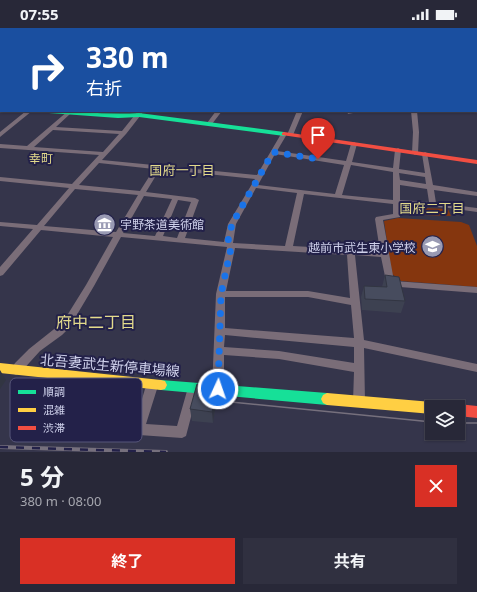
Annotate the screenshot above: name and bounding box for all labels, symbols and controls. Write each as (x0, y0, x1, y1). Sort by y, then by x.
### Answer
text: 07:55 (20, 4, 59, 24)
text: 330 m (86, 38, 169, 76)
icon: right (20, 44, 72, 96)
text: 右折 (86, 76, 122, 100)
pin (301, 118, 335, 159)
icon: arrive (307, 124, 329, 146)
district label: 幸町 (29, 150, 53, 167)
district label: 国府一丁目 (149, 161, 215, 179)
district label: 国府二丁目 (399, 199, 465, 217)
museum icon: 宇野茶道美術館 (92, 211, 118, 237)
place label: 宇野茶道美術館 (120, 216, 204, 233)
school or university icon: 越前市武生東小学校 (419, 234, 445, 260)
place label: 越前市武生東小学校 (308, 239, 416, 256)
district label: 府中二丁目 (56, 311, 136, 333)
street label: 北吾妻武生新停車場線 (39, 349, 181, 381)
position arrow (197, 368, 239, 410)
legend (10, 378, 142, 442)
text: 順調 (43, 384, 65, 399)
map controls (425, 400, 465, 440)
button: layers (425, 400, 465, 440)
text: 混雑 (43, 402, 65, 417)
text: 渋滞 (43, 420, 65, 435)
text: 5 分 (20, 460, 64, 493)
button: close (415, 465, 457, 507)
text: 380 m · 08:00 (20, 492, 101, 510)
button: 終了 (20, 538, 235, 584)
button: 共有 (243, 538, 457, 584)

